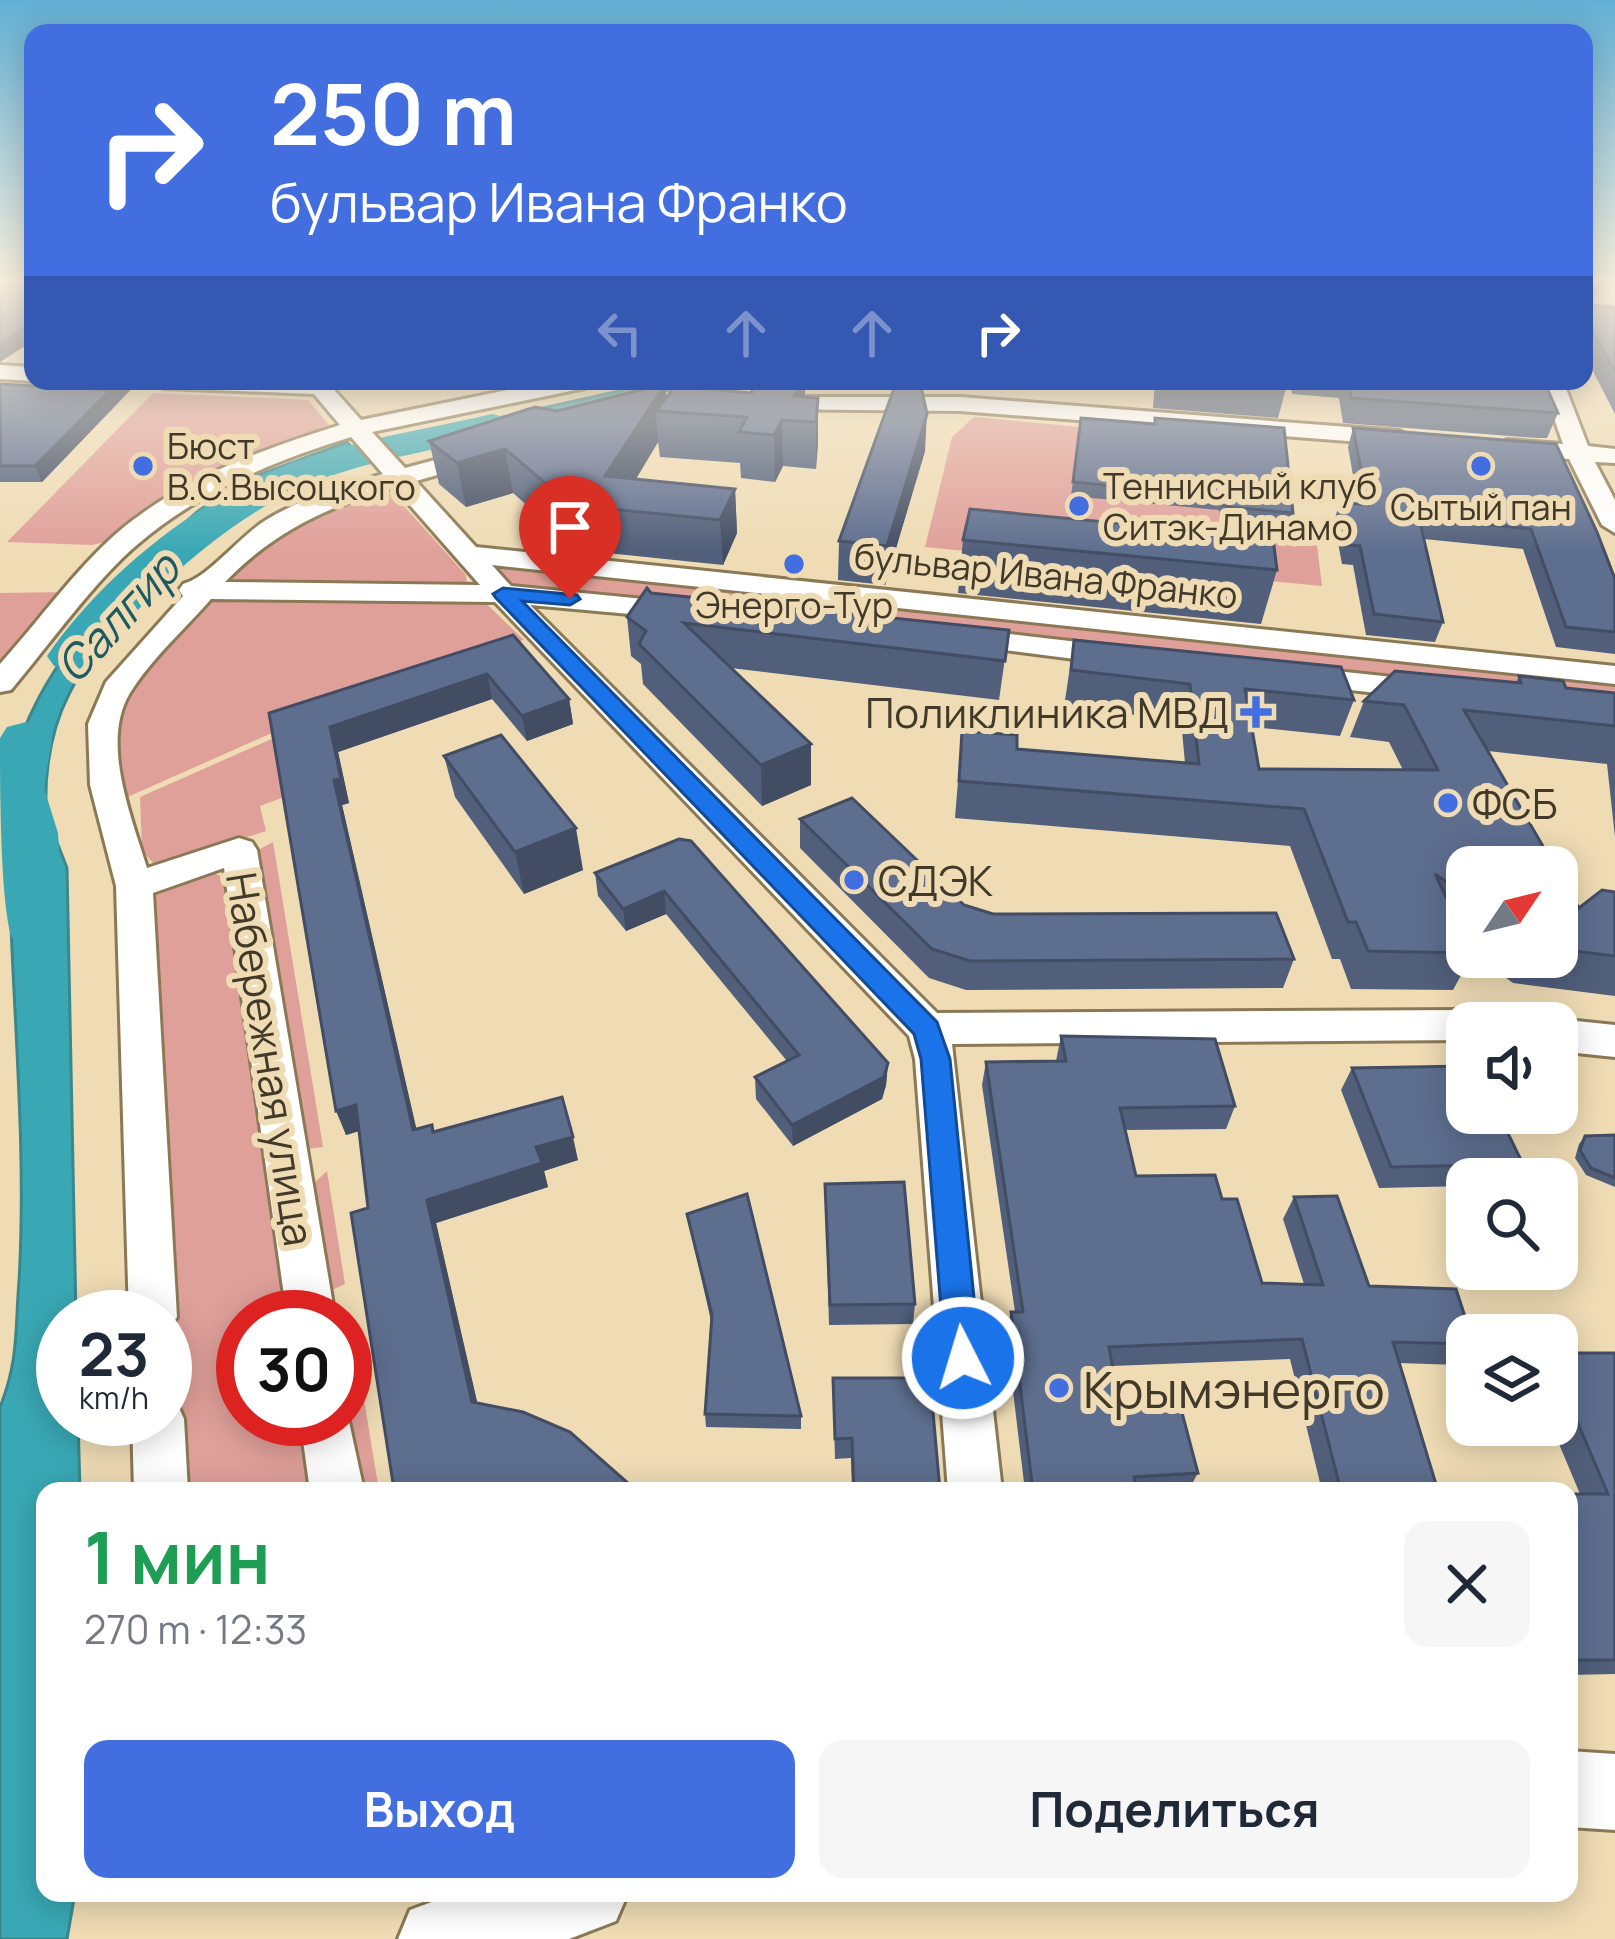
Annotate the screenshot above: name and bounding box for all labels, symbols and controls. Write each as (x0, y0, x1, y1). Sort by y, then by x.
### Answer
text: 250 m (270, 55, 517, 170)
icon: right (72, 72, 228, 228)
text: бульвар Ивана Франко (270, 164, 848, 238)
icon: left (587, 300, 653, 366)
icon: ahead (713, 300, 779, 366)
icon: ahead (839, 300, 905, 366)
icon: right (965, 300, 1031, 366)
place label: Бюст В.С.Высоцкого (167, 421, 416, 511)
marker: Бюст В.С.Высоцкого (130, 453, 156, 479)
marker: Сытый пан (1468, 453, 1494, 479)
place label: Теннисный клуб Ситэк-Динамо (1103, 461, 1377, 551)
pin (519, 476, 621, 599)
place label: Сытый пан (1390, 482, 1572, 531)
marker: Теннисный клуб Ситэк-Динамо (1066, 493, 1092, 519)
icon: arrive (537, 494, 603, 560)
street label: бульвар Ивана Франко (852, 531, 1240, 619)
water label: Салгир (41, 537, 195, 695)
marker: Энерго-Тур (781, 551, 807, 577)
place label: Энерго-Тур (695, 580, 893, 629)
place label: Поликлиника МВД (865, 683, 1229, 741)
marker: Поликлиника МВД (1240, 696, 1272, 728)
place label: ФСБ (1472, 774, 1557, 832)
marker: ФСБ (1435, 790, 1461, 816)
north arrow (1446, 846, 1578, 978)
map controls (1446, 846, 1578, 1446)
place label: СДЭК (878, 851, 993, 909)
marker: СДЭК (841, 867, 867, 893)
street label: Набережная улица (213, 868, 329, 1250)
button: sound (1446, 1002, 1578, 1134)
button: search (1446, 1158, 1578, 1290)
speed limit sign: 30 (216, 1290, 372, 1446)
position arrow (900, 1295, 1026, 1421)
text: 23 (79, 1312, 149, 1394)
button: layers (1446, 1314, 1578, 1446)
place label: Крымэнерго (1083, 1354, 1385, 1423)
marker: Крымэнерго (1046, 1375, 1072, 1401)
text: km/h (79, 1377, 149, 1418)
text: 1 мин (84, 1507, 271, 1606)
button: close (1404, 1521, 1530, 1647)
text: 270 m · 12:33 (84, 1602, 307, 1656)
button: Выход (84, 1740, 795, 1878)
button: Поделиться (819, 1740, 1530, 1878)

